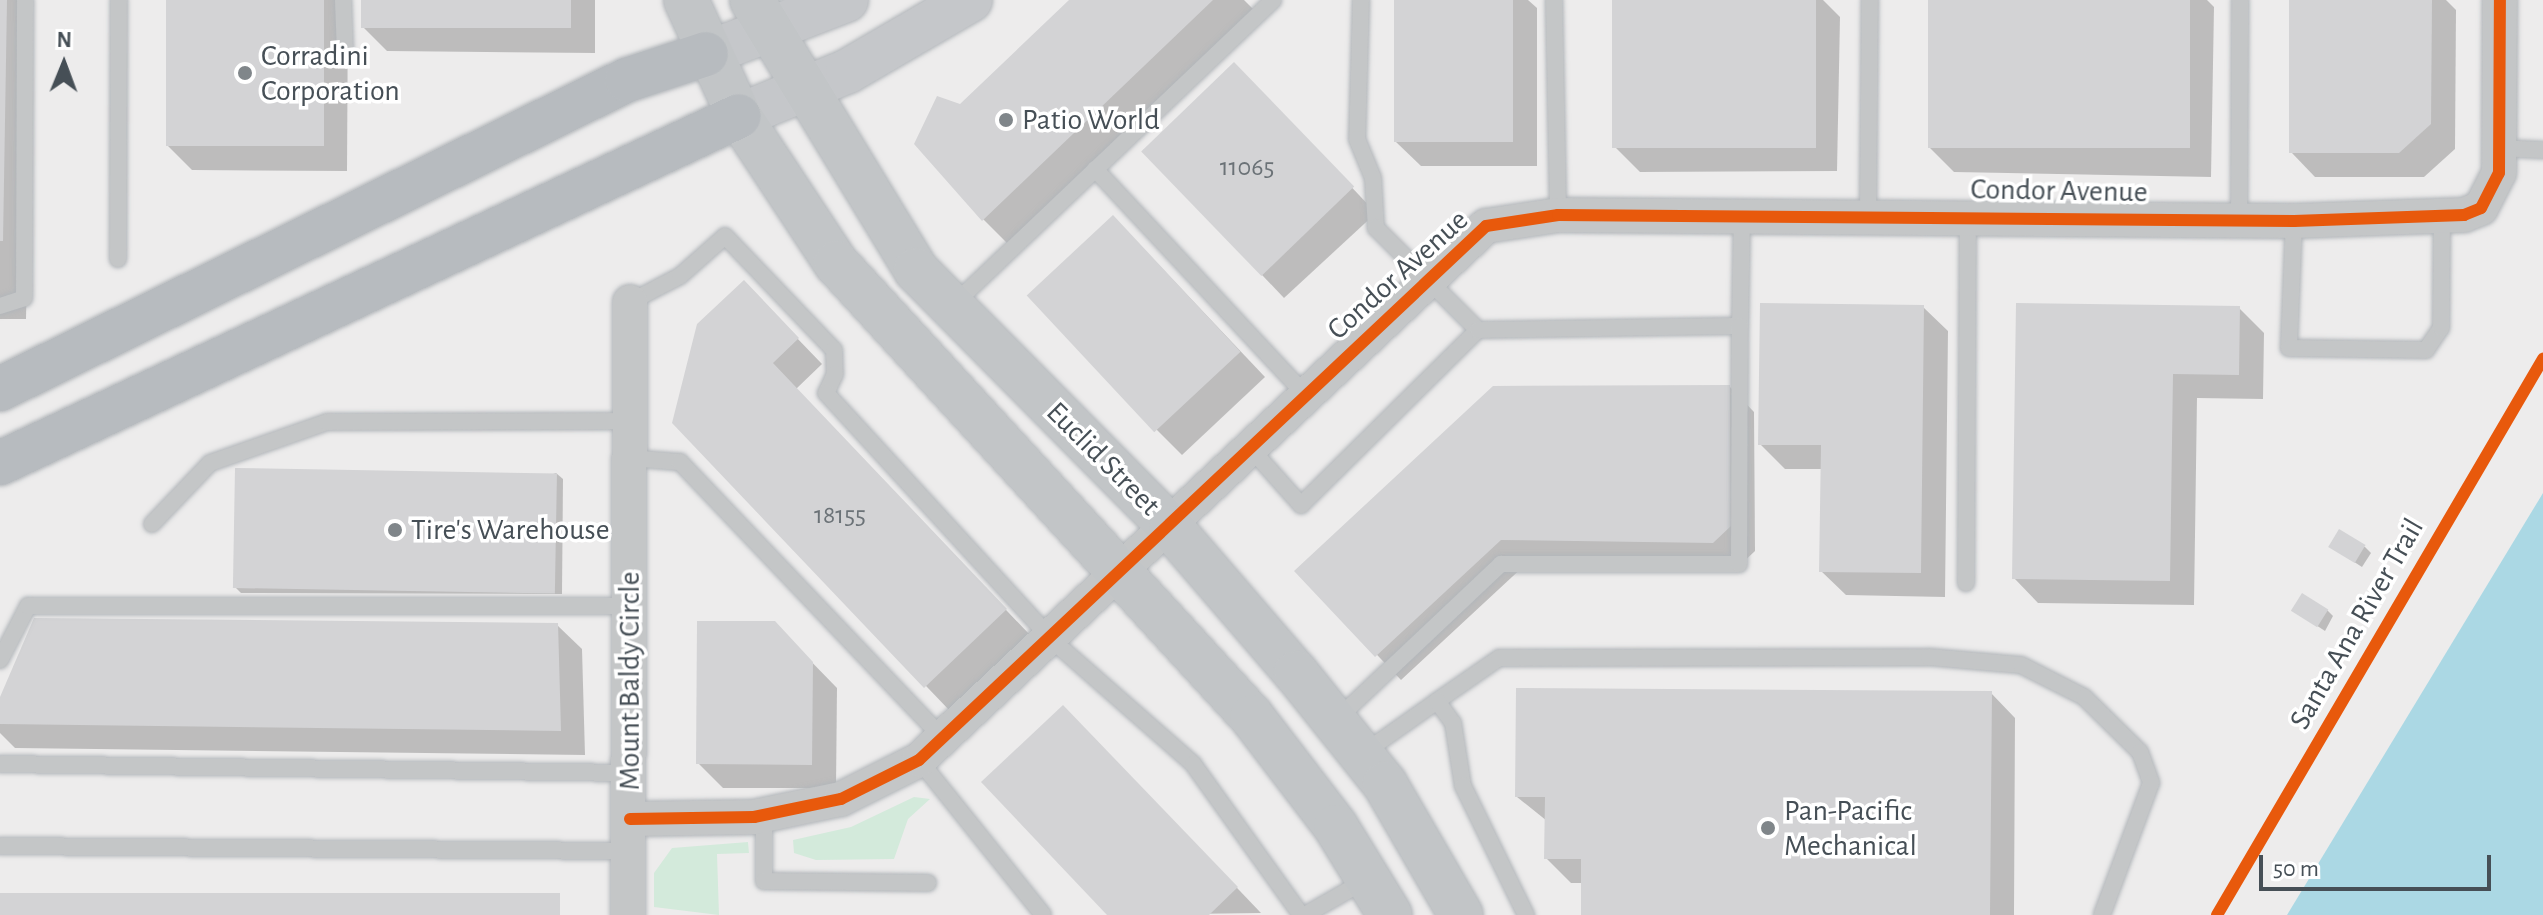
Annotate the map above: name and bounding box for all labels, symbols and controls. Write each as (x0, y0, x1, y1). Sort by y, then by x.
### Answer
north arrow (24, 24, 104, 104)
text: N (57, 29, 72, 51)
place label: Corradini Corporation (261, 38, 400, 108)
marker: Corradini Corporation (236, 64, 254, 82)
place label: Patio World (1022, 102, 1160, 138)
marker: Patio World (997, 111, 1015, 129)
house number: 11065 (1220, 152, 1274, 184)
street label: Condor Avenue (1970, 171, 2148, 211)
street label: Condor Avenue (1320, 202, 1476, 348)
street label: Euclid Street (1038, 394, 1168, 524)
house number: 18155 (814, 500, 866, 532)
place label: Tire's Warehouse (411, 512, 610, 548)
street label: Santa Ana River Trail (2282, 512, 2432, 736)
marker: Tire's Warehouse (386, 521, 404, 539)
street label: Mount Baldy Circle (612, 572, 648, 790)
place label: Pan-Pacific Mechanical (1784, 793, 1917, 864)
marker: Pan-Pacific Mechanical (1759, 819, 1777, 837)
scale bar (2263, 839, 2495, 889)
text: 50 m (2273, 857, 2319, 881)

